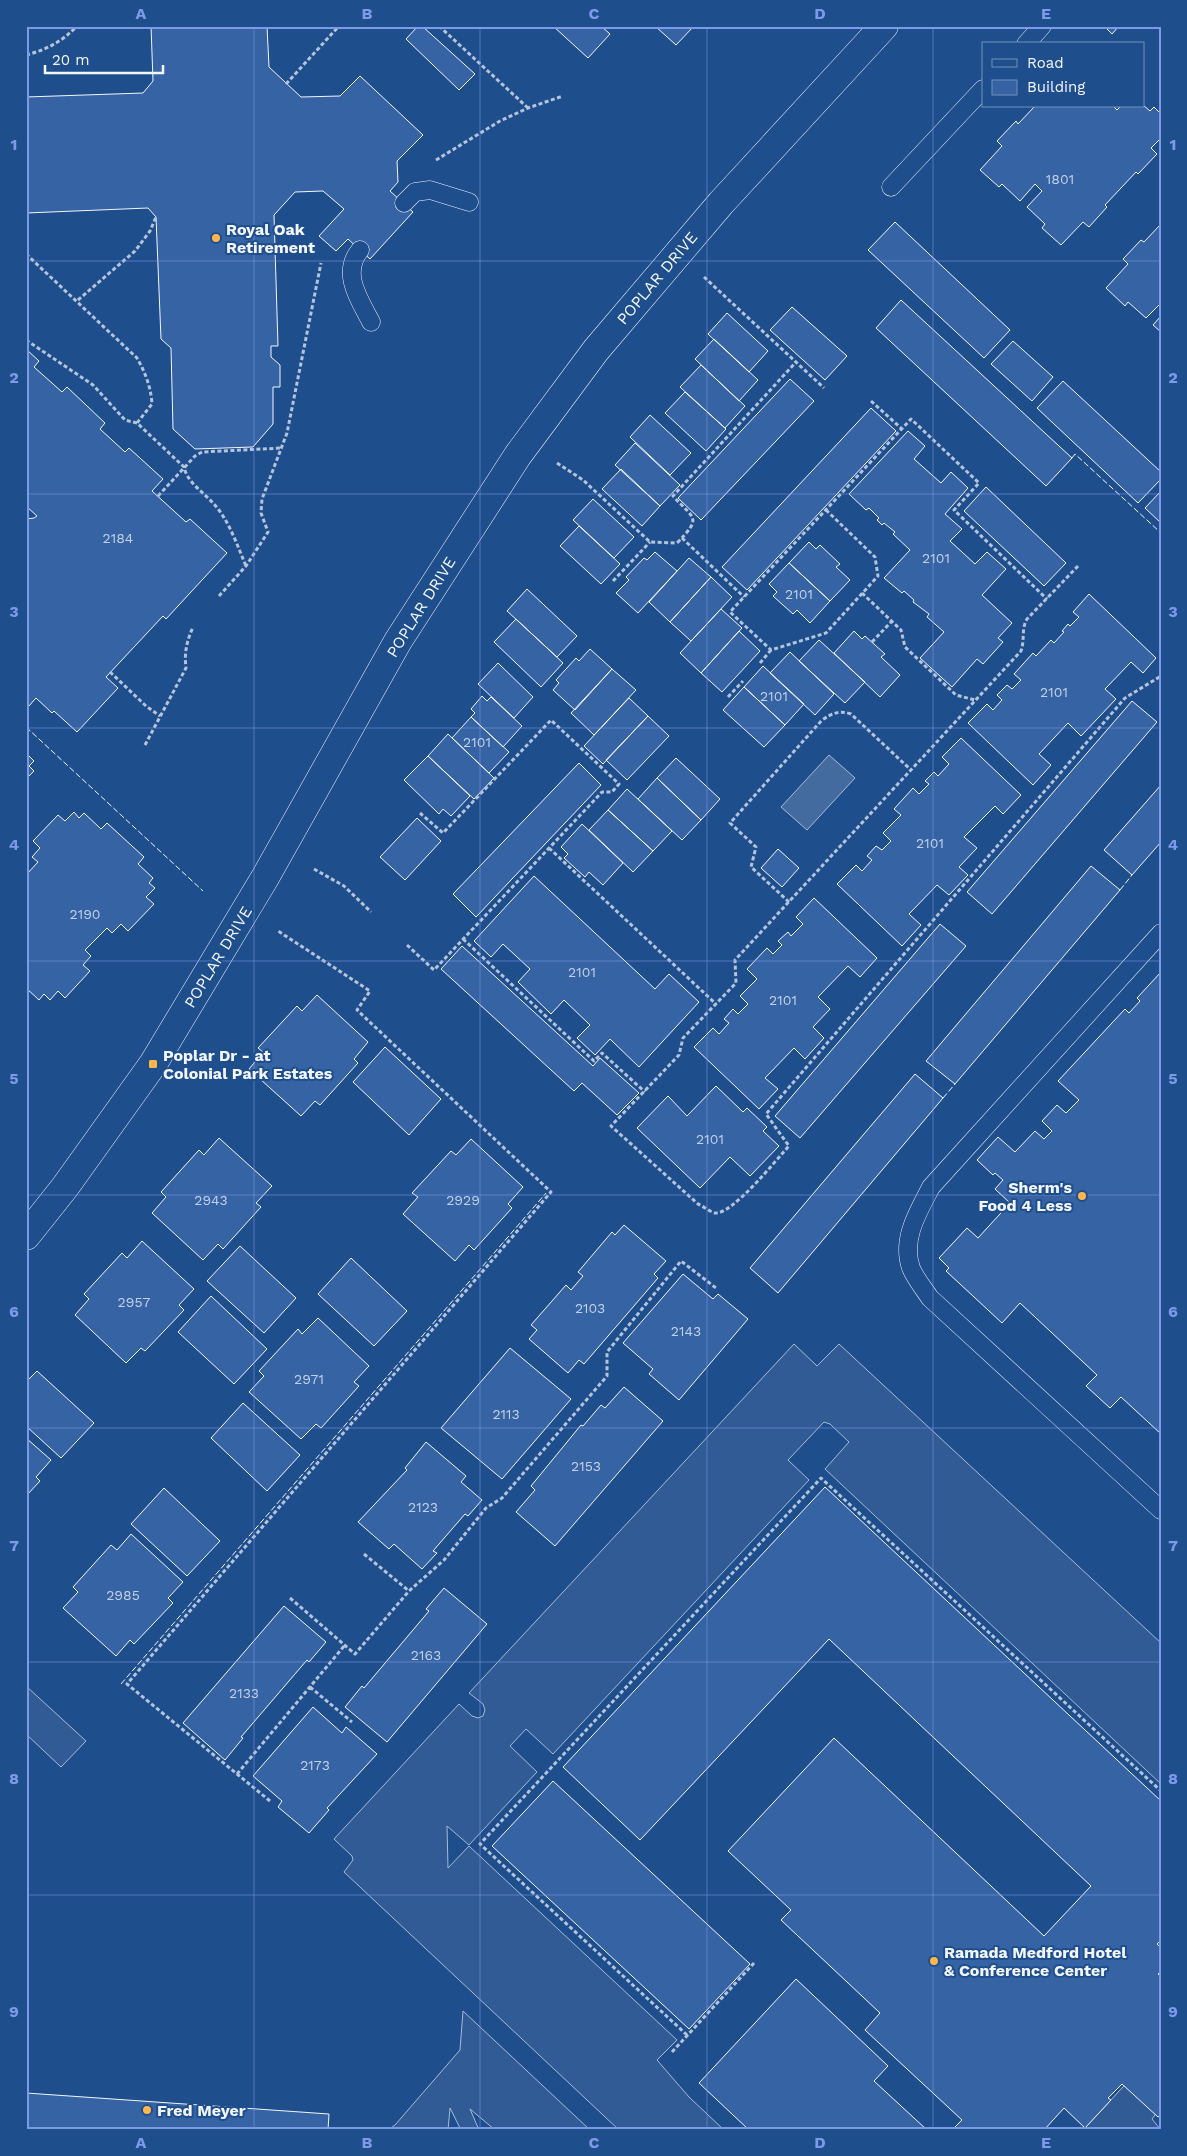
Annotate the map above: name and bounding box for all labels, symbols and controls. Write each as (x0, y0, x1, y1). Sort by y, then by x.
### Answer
text: A (136, 4, 147, 23)
text: B (362, 4, 373, 23)
text: C (589, 4, 600, 23)
text: D (814, 4, 826, 23)
text: E (1041, 4, 1051, 23)
scale bar (45, 42, 162, 74)
legend (982, 42, 1144, 108)
text: 20 m (52, 51, 90, 69)
text: Road (1027, 54, 1064, 72)
text: Building (1027, 78, 1085, 96)
text: 1 (11, 135, 17, 154)
text: 1 (1170, 135, 1176, 154)
house number: 1801 (1046, 171, 1074, 187)
place label: Royal Oak Retirement (226, 220, 315, 257)
street label: POPLAR DRIVE (613, 228, 701, 328)
marker: Royal Oak Retirement (210, 232, 222, 244)
text: 2 (9, 368, 19, 387)
text: 2 (1168, 368, 1178, 387)
house number: 2184 (103, 530, 133, 546)
house number: 2101 (922, 550, 950, 566)
street label: POPLAR DRIVE (382, 553, 460, 661)
house number: 2101 (785, 586, 813, 602)
text: 3 (9, 602, 19, 621)
text: 3 (1168, 602, 1178, 621)
house number: 2101 (1040, 684, 1068, 700)
house number: 2101 (760, 688, 788, 704)
house number: 2101 (463, 734, 491, 750)
text: 4 (9, 835, 19, 854)
house number: 2101 (916, 835, 944, 851)
text: 4 (1168, 835, 1178, 854)
street label: POPLAR DRIVE (180, 903, 256, 1011)
house number: 2190 (70, 906, 100, 922)
house number: 2101 (568, 964, 596, 980)
house number: 2101 (769, 992, 797, 1008)
place label: Poplar Dr - at Colonial Park Estates (163, 1046, 333, 1083)
marker: Poplar Dr - at Colonial Park Estates (147, 1058, 159, 1070)
text: 5 (9, 1069, 19, 1088)
text: 5 (1168, 1069, 1178, 1088)
house number: 2101 (696, 1131, 724, 1147)
place label: Sherm's Food 4 Less (978, 1178, 1072, 1215)
marker: Sherm's Food 4 Less (1076, 1190, 1088, 1202)
house number: 2943 (194, 1192, 228, 1208)
house number: 2929 (446, 1192, 480, 1208)
house number: 2957 (118, 1294, 151, 1310)
house number: 2103 (575, 1300, 605, 1316)
text: 6 (9, 1302, 19, 1321)
text: 6 (1168, 1302, 1178, 1321)
house number: 2143 (671, 1323, 701, 1339)
house number: 2971 (294, 1371, 324, 1387)
house number: 2113 (492, 1406, 520, 1422)
house number: 2153 (571, 1458, 601, 1474)
house number: 2123 (408, 1499, 438, 1515)
text: 7 (9, 1536, 19, 1555)
text: 7 (1168, 1536, 1178, 1555)
house number: 2985 (106, 1587, 140, 1603)
house number: 2163 (411, 1647, 441, 1663)
house number: 2133 (229, 1685, 259, 1701)
house number: 2173 (300, 1757, 330, 1773)
text: 8 (9, 1769, 19, 1788)
text: 8 (1168, 1769, 1178, 1788)
place label: Ramada Medford Hotel & Conference Center (944, 1943, 1127, 1980)
marker: Ramada Medford Hotel & Conference Center (928, 1955, 940, 1967)
text: 9 (9, 2002, 19, 2021)
text: 9 (1168, 2002, 1178, 2021)
place label: Fred Meyer (157, 2101, 246, 2120)
marker: Fred Meyer (141, 2104, 153, 2116)
text: A (136, 2133, 147, 2152)
text: B (362, 2133, 373, 2152)
text: C (589, 2133, 600, 2152)
text: D (814, 2133, 826, 2152)
text: E (1041, 2133, 1051, 2152)

